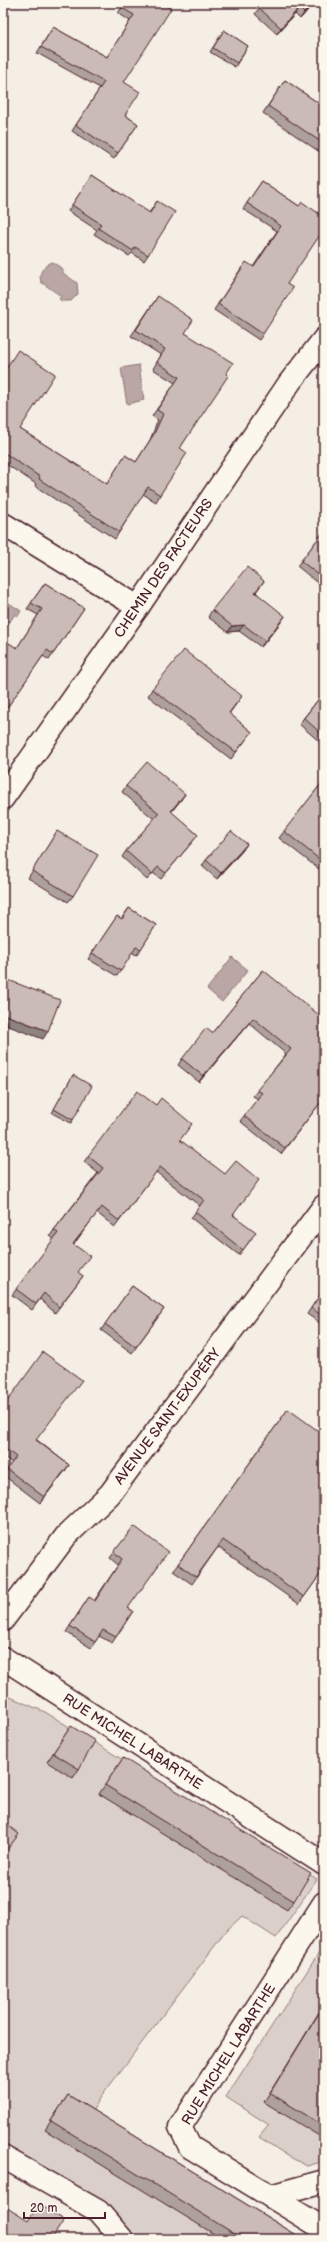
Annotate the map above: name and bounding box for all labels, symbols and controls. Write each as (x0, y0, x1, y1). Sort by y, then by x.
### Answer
street label: CHEMIN DES FACTEURS (111, 496, 216, 641)
street label: AVENUE SAINT-EXUPÉRY (110, 1344, 225, 1488)
street label: RUE MICHEL LABARTHE (60, 1690, 206, 1793)
street label: RUE MICHEL LABARTHE (178, 1980, 279, 2128)
scale bar (24, 2194, 105, 2220)
text: 20 m (30, 2201, 57, 2216)

